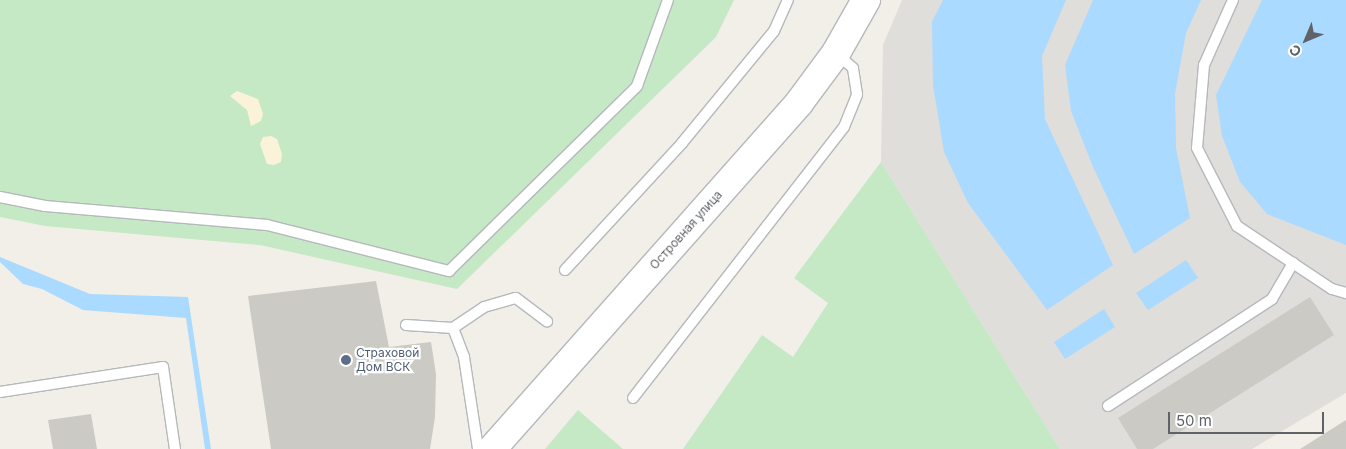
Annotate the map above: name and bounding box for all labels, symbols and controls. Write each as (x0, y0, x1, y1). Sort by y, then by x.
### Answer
north arrow (1281, 15, 1331, 65)
text: С (1285, 41, 1305, 61)
street label: Островная улица (647, 188, 725, 272)
place label: Страховой Дом ВСК (356, 346, 419, 374)
marker: Страховой Дом ВСК (340, 354, 352, 366)
scale bar (1171, 402, 1327, 434)
text: 50 m (1176, 411, 1212, 430)

